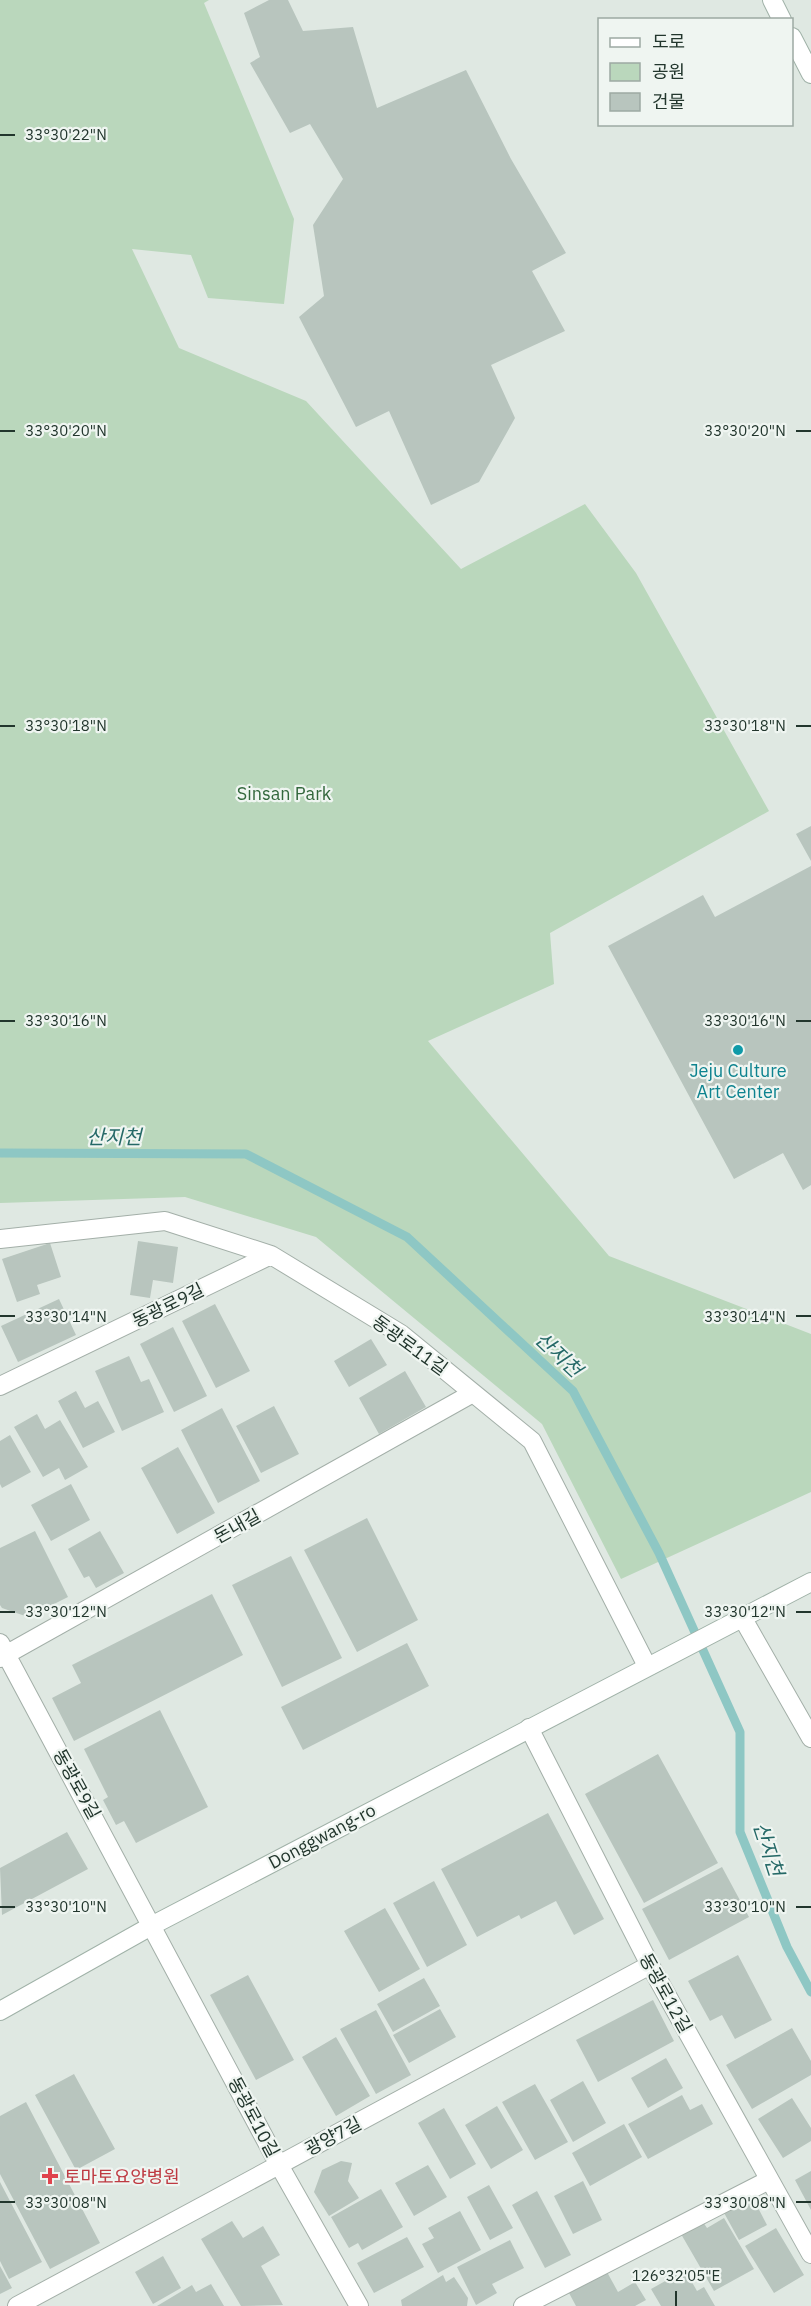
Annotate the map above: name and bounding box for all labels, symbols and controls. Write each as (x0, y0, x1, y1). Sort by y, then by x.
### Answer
legend (598, 18, 793, 126)
text: 도로 (652, 30, 685, 53)
text: 공원 (652, 60, 685, 83)
text: 건물 (652, 90, 685, 113)
text: 33°30'22"N (25, 125, 107, 144)
text: 33°30'20"N (25, 421, 107, 440)
text: 33°30'20"N (704, 421, 786, 440)
text: 33°30'18"N (25, 716, 107, 735)
text: 33°30'18"N (704, 716, 786, 735)
park label: Sinsan Park (237, 782, 332, 805)
text: 33°30'16"N (25, 1011, 107, 1030)
text: 33°30'16"N (704, 1011, 786, 1030)
marker: Jeju Culture Art Center (731, 1043, 745, 1057)
place label: Jeju Culture Art Center (689, 1059, 787, 1103)
water label: 산지천 (86, 1123, 144, 1150)
street label: 동광로9길 (128, 1278, 208, 1332)
text: 33°30'14"N (25, 1307, 107, 1326)
text: 33°30'14"N (704, 1307, 786, 1326)
street label: 동광로11길 (368, 1310, 452, 1380)
water label: 산지천 (530, 1325, 590, 1384)
street label: 돈내길 (210, 1504, 264, 1548)
text: 33°30'12"N (25, 1602, 107, 1621)
text: 33°30'12"N (704, 1602, 786, 1621)
street label: 동광로9길 (48, 1745, 106, 1823)
street label: Donggwang-ro (264, 1798, 380, 1874)
water label: 산지천 (748, 1819, 791, 1882)
text: 33°30'10"N (25, 1897, 107, 1916)
text: 33°30'10"N (704, 1897, 786, 1916)
street label: 동광로12길 (635, 1949, 697, 2037)
street label: 동광로10길 (223, 2073, 285, 2161)
street label: 광양7길 (301, 2112, 365, 2160)
place label: 토마토요양병원 (64, 2165, 180, 2188)
marker: 토마토요양병원 (41, 2167, 59, 2185)
text: 33°30'08"N (25, 2193, 107, 2212)
text: 33°30'08"N (704, 2193, 786, 2212)
text: 126°32'05"E (632, 2266, 720, 2285)

